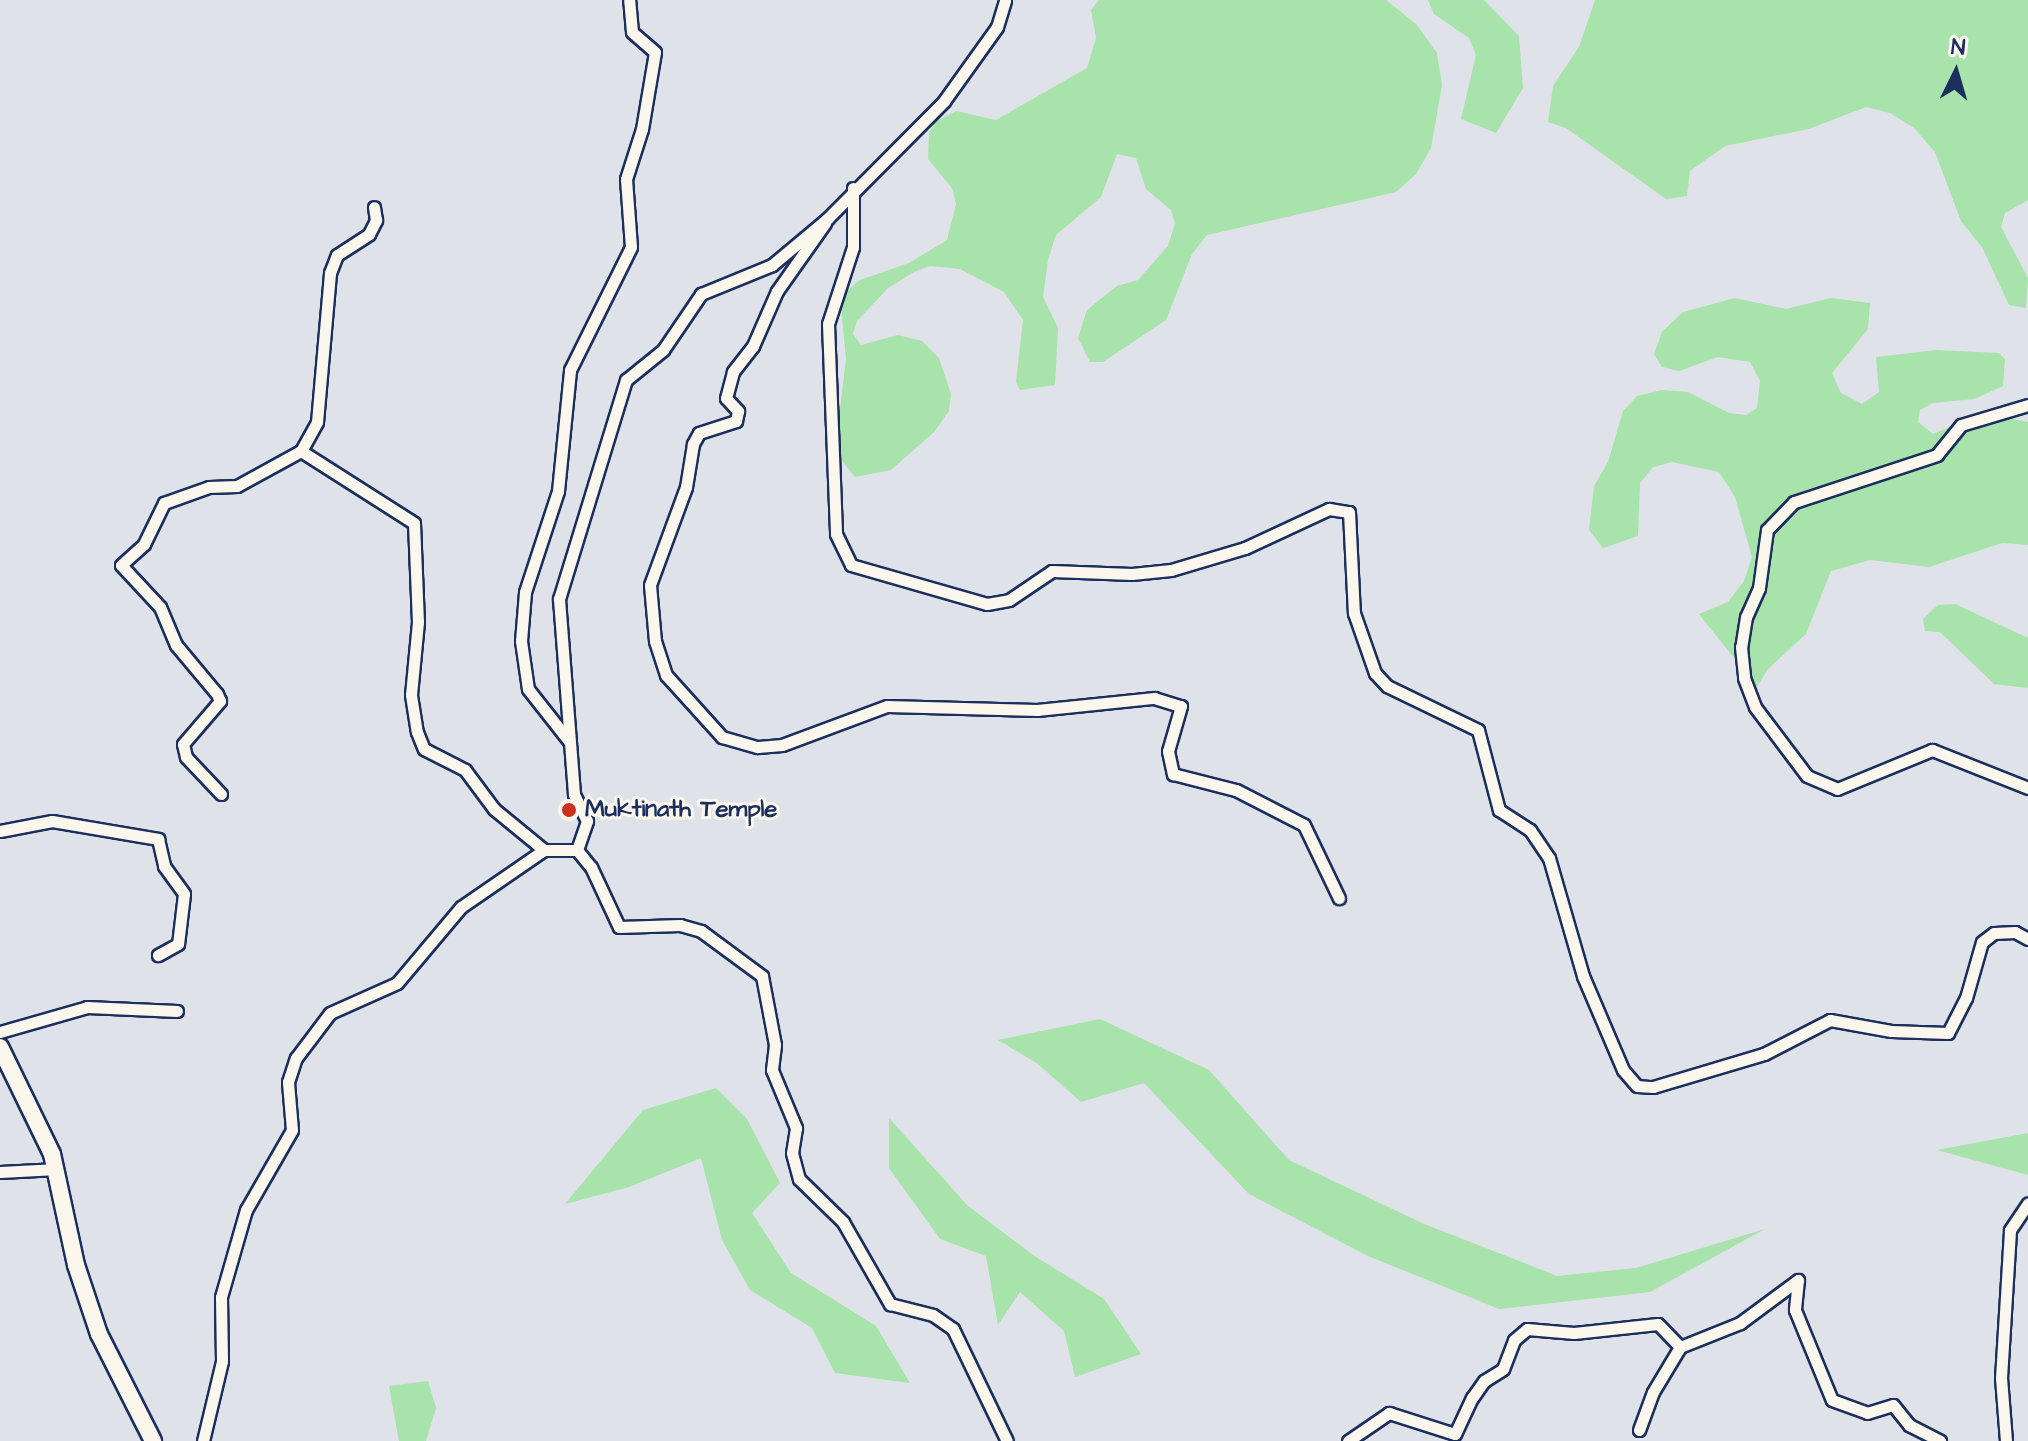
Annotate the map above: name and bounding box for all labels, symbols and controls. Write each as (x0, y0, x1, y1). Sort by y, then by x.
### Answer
north arrow (1916, 32, 1996, 112)
text: N (1950, 32, 1966, 64)
place label: Muktinath Temple (585, 796, 777, 824)
marker: Muktinath Temple (560, 801, 578, 819)

